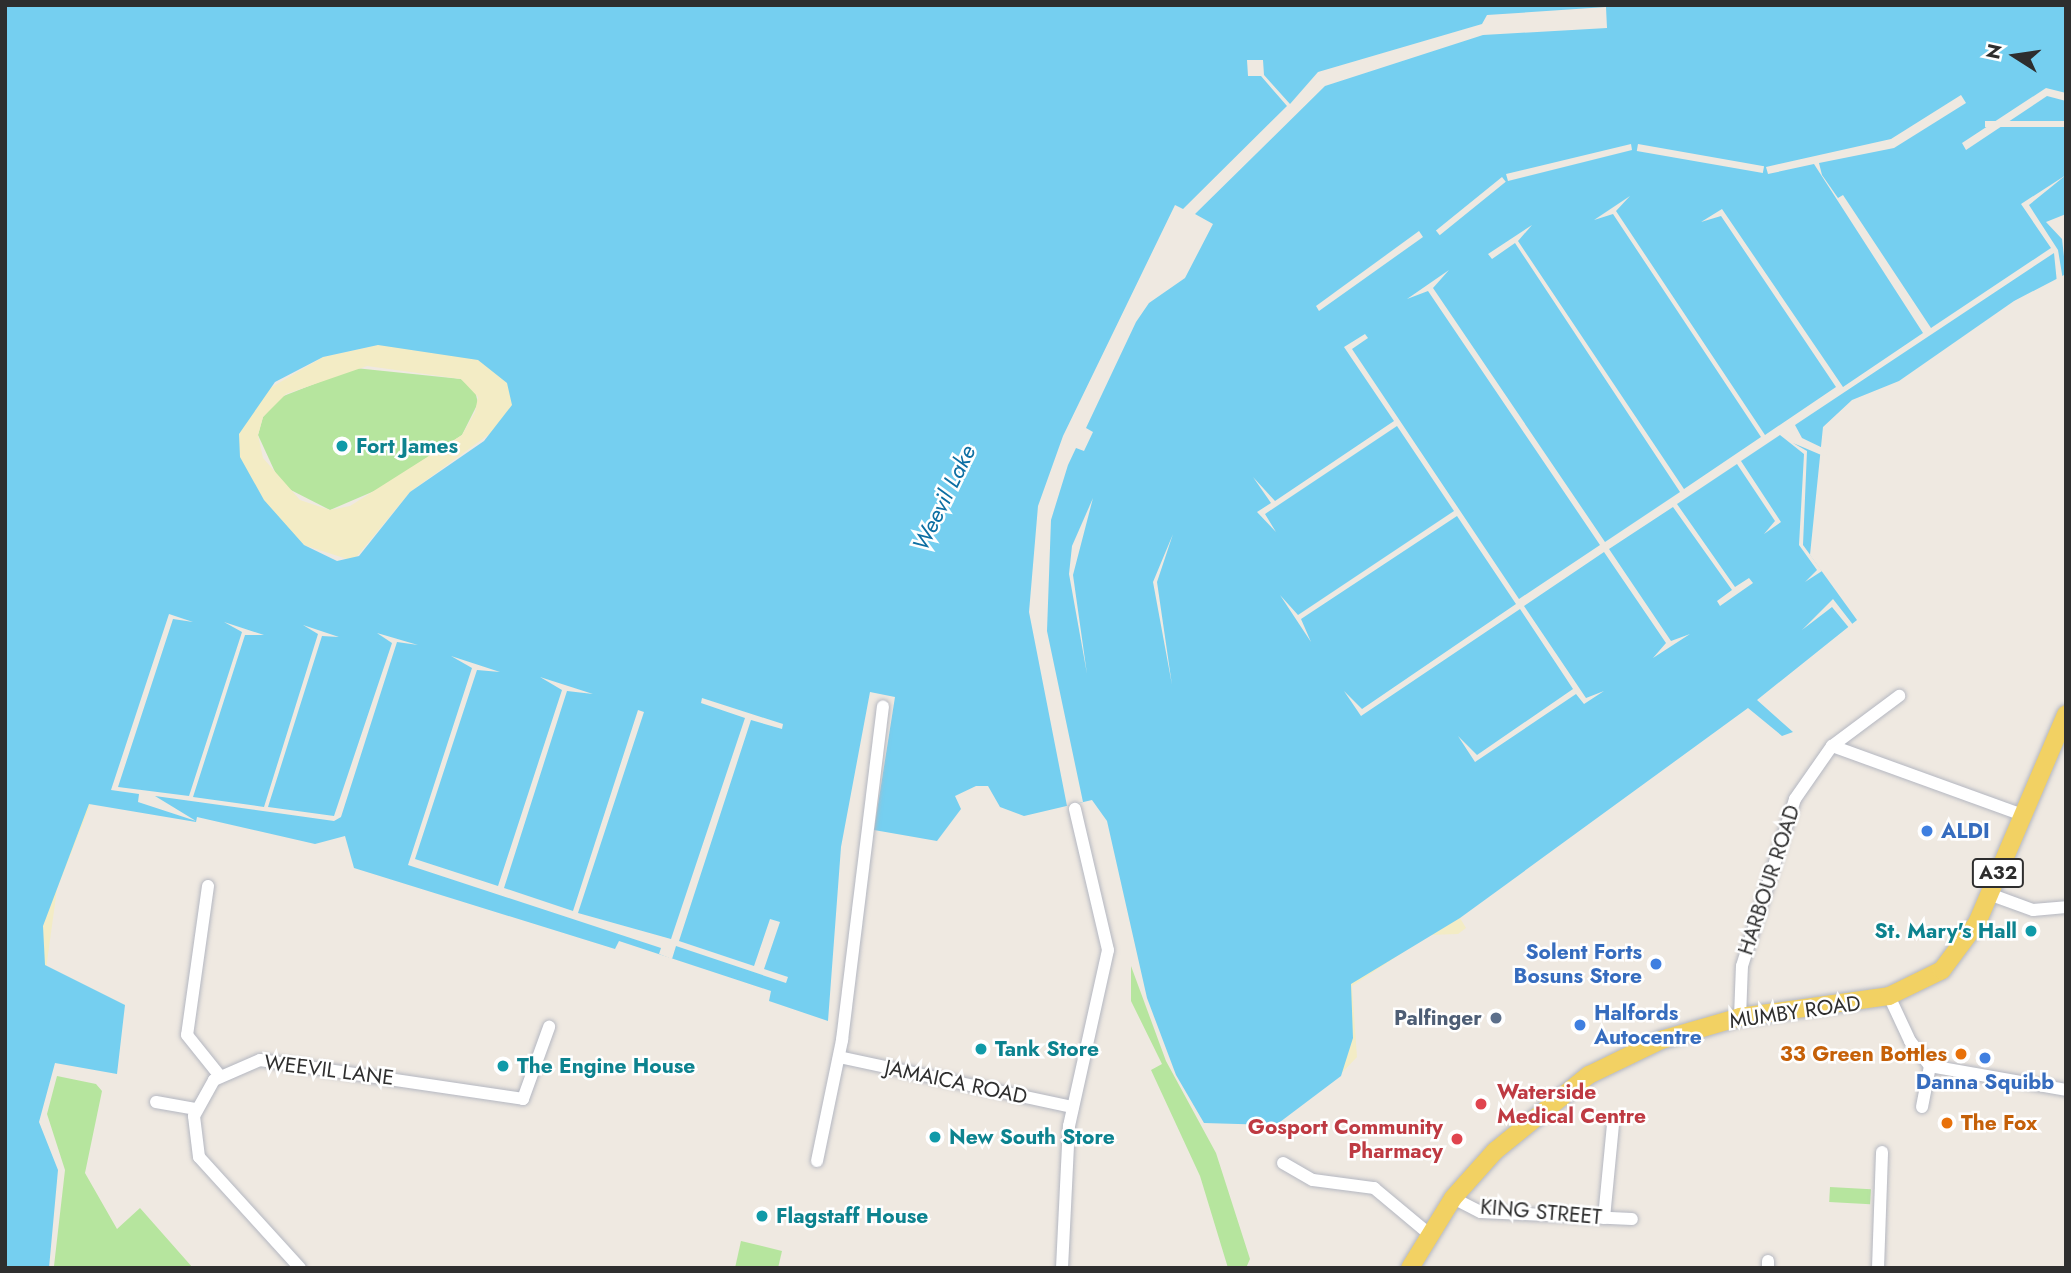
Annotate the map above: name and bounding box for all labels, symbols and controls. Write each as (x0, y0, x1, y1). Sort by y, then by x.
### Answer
north arrow (1980, 21, 2050, 91)
text: N (1979, 41, 2009, 62)
place label: Fort James (356, 433, 458, 459)
marker: Fort James (334, 438, 350, 454)
water label: Weevil Lake (907, 441, 981, 555)
street label: HARBOUR ROAD (1733, 802, 1805, 958)
place label: ALDI (1941, 818, 1990, 844)
marker: ALDI (1919, 823, 1935, 839)
road number: A32 (1972, 858, 2024, 888)
place label: St. Mary's Hall (1875, 918, 2017, 944)
marker: St. Mary's Hall (2023, 923, 2039, 939)
place label: Solent Forts Bosuns Store (1514, 939, 1642, 989)
marker: Solent Forts Bosuns Store (1648, 956, 1664, 972)
street label: MUMBY ROAD (1728, 990, 1862, 1034)
place label: Halfords Autocentre (1594, 1000, 1702, 1050)
place label: Palfinger (1394, 1005, 1482, 1031)
marker: Palfinger (1488, 1010, 1504, 1026)
marker: Halfords Autocentre (1572, 1017, 1588, 1033)
place label: Tank Store (995, 1036, 1099, 1062)
marker: Tank Store (973, 1041, 989, 1057)
place label: 33 Green Bottles (1780, 1041, 1947, 1067)
marker: 33 Green Bottles (1953, 1046, 1969, 1062)
street label: WEEVIL LANE (263, 1050, 395, 1090)
marker: Danna Squibb (1977, 1050, 1993, 1066)
place label: The Engine House (517, 1053, 695, 1079)
street label: JAMAICA ROAD (882, 1055, 1030, 1109)
marker: The Engine House (495, 1058, 511, 1074)
place label: Danna Squibb (1916, 1069, 2054, 1095)
place label: Waterside Medical Centre (1497, 1079, 1646, 1129)
marker: Waterside Medical Centre (1471, 1094, 1491, 1114)
place label: The Fox (1961, 1110, 2037, 1136)
place label: Gosport Community Pharmacy (1248, 1114, 1443, 1164)
marker: The Fox (1939, 1115, 1955, 1131)
place label: New South Store (949, 1124, 1115, 1150)
marker: New South Store (927, 1129, 943, 1145)
marker: Gosport Community Pharmacy (1449, 1131, 1465, 1147)
street label: KING STREET (1479, 1194, 1603, 1230)
place label: Flagstaff House (776, 1203, 928, 1229)
marker: Flagstaff House (754, 1208, 770, 1224)

